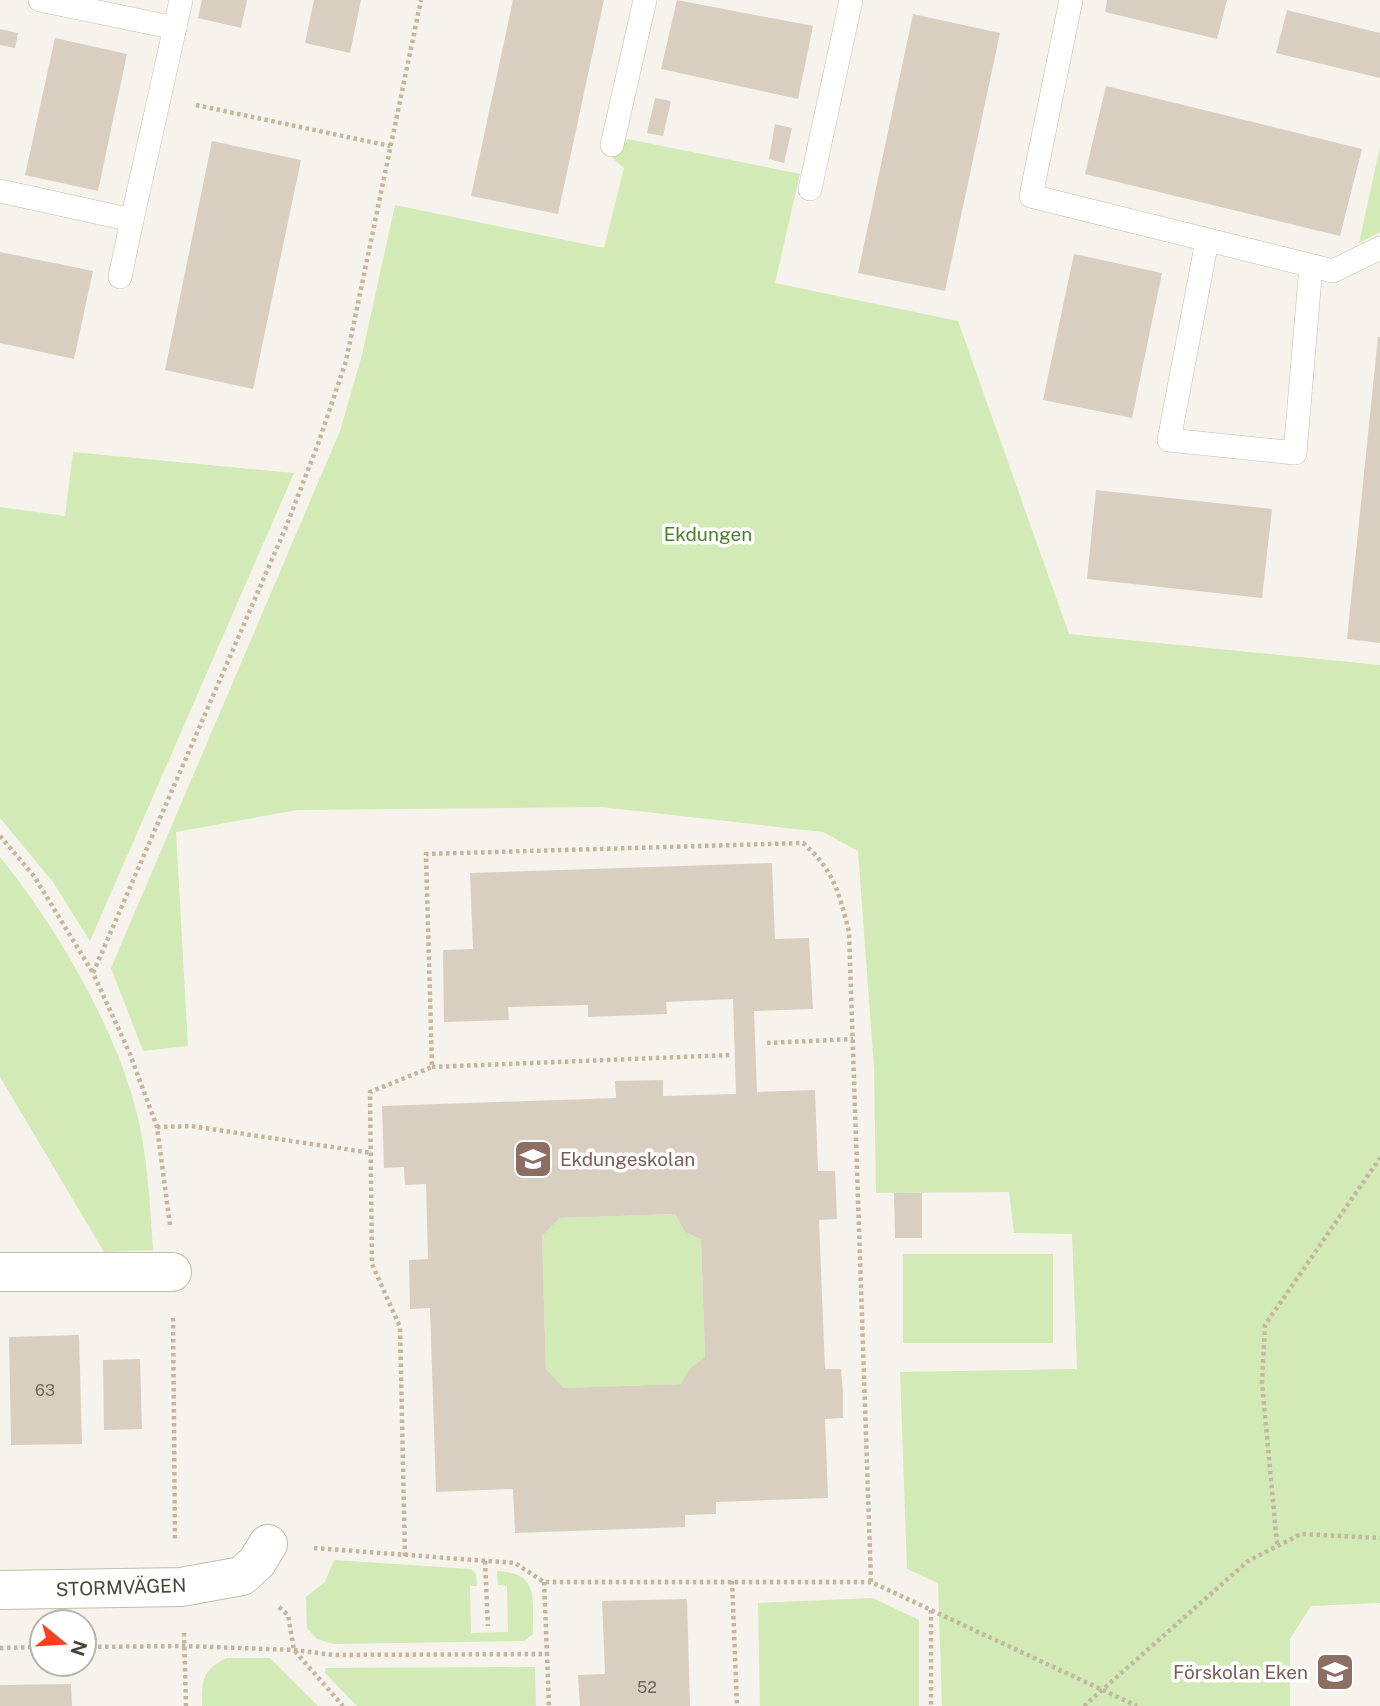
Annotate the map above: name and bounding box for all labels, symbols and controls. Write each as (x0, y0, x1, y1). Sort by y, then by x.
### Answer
park label: Ekdungen (664, 523, 752, 545)
school or university icon: Ekdungeskolan (512, 1138, 554, 1180)
place label: Ekdungeskolan (560, 1148, 695, 1170)
house number: 63 (35, 1381, 55, 1400)
street label: STORMVÄGEN (55, 1574, 187, 1600)
north arrow (28, 1608, 98, 1678)
text: N (66, 1638, 92, 1659)
school or university icon: Förskolan Eken (1314, 1651, 1356, 1693)
place label: Förskolan Eken (1173, 1661, 1308, 1683)
house number: 52 (637, 1678, 657, 1697)

